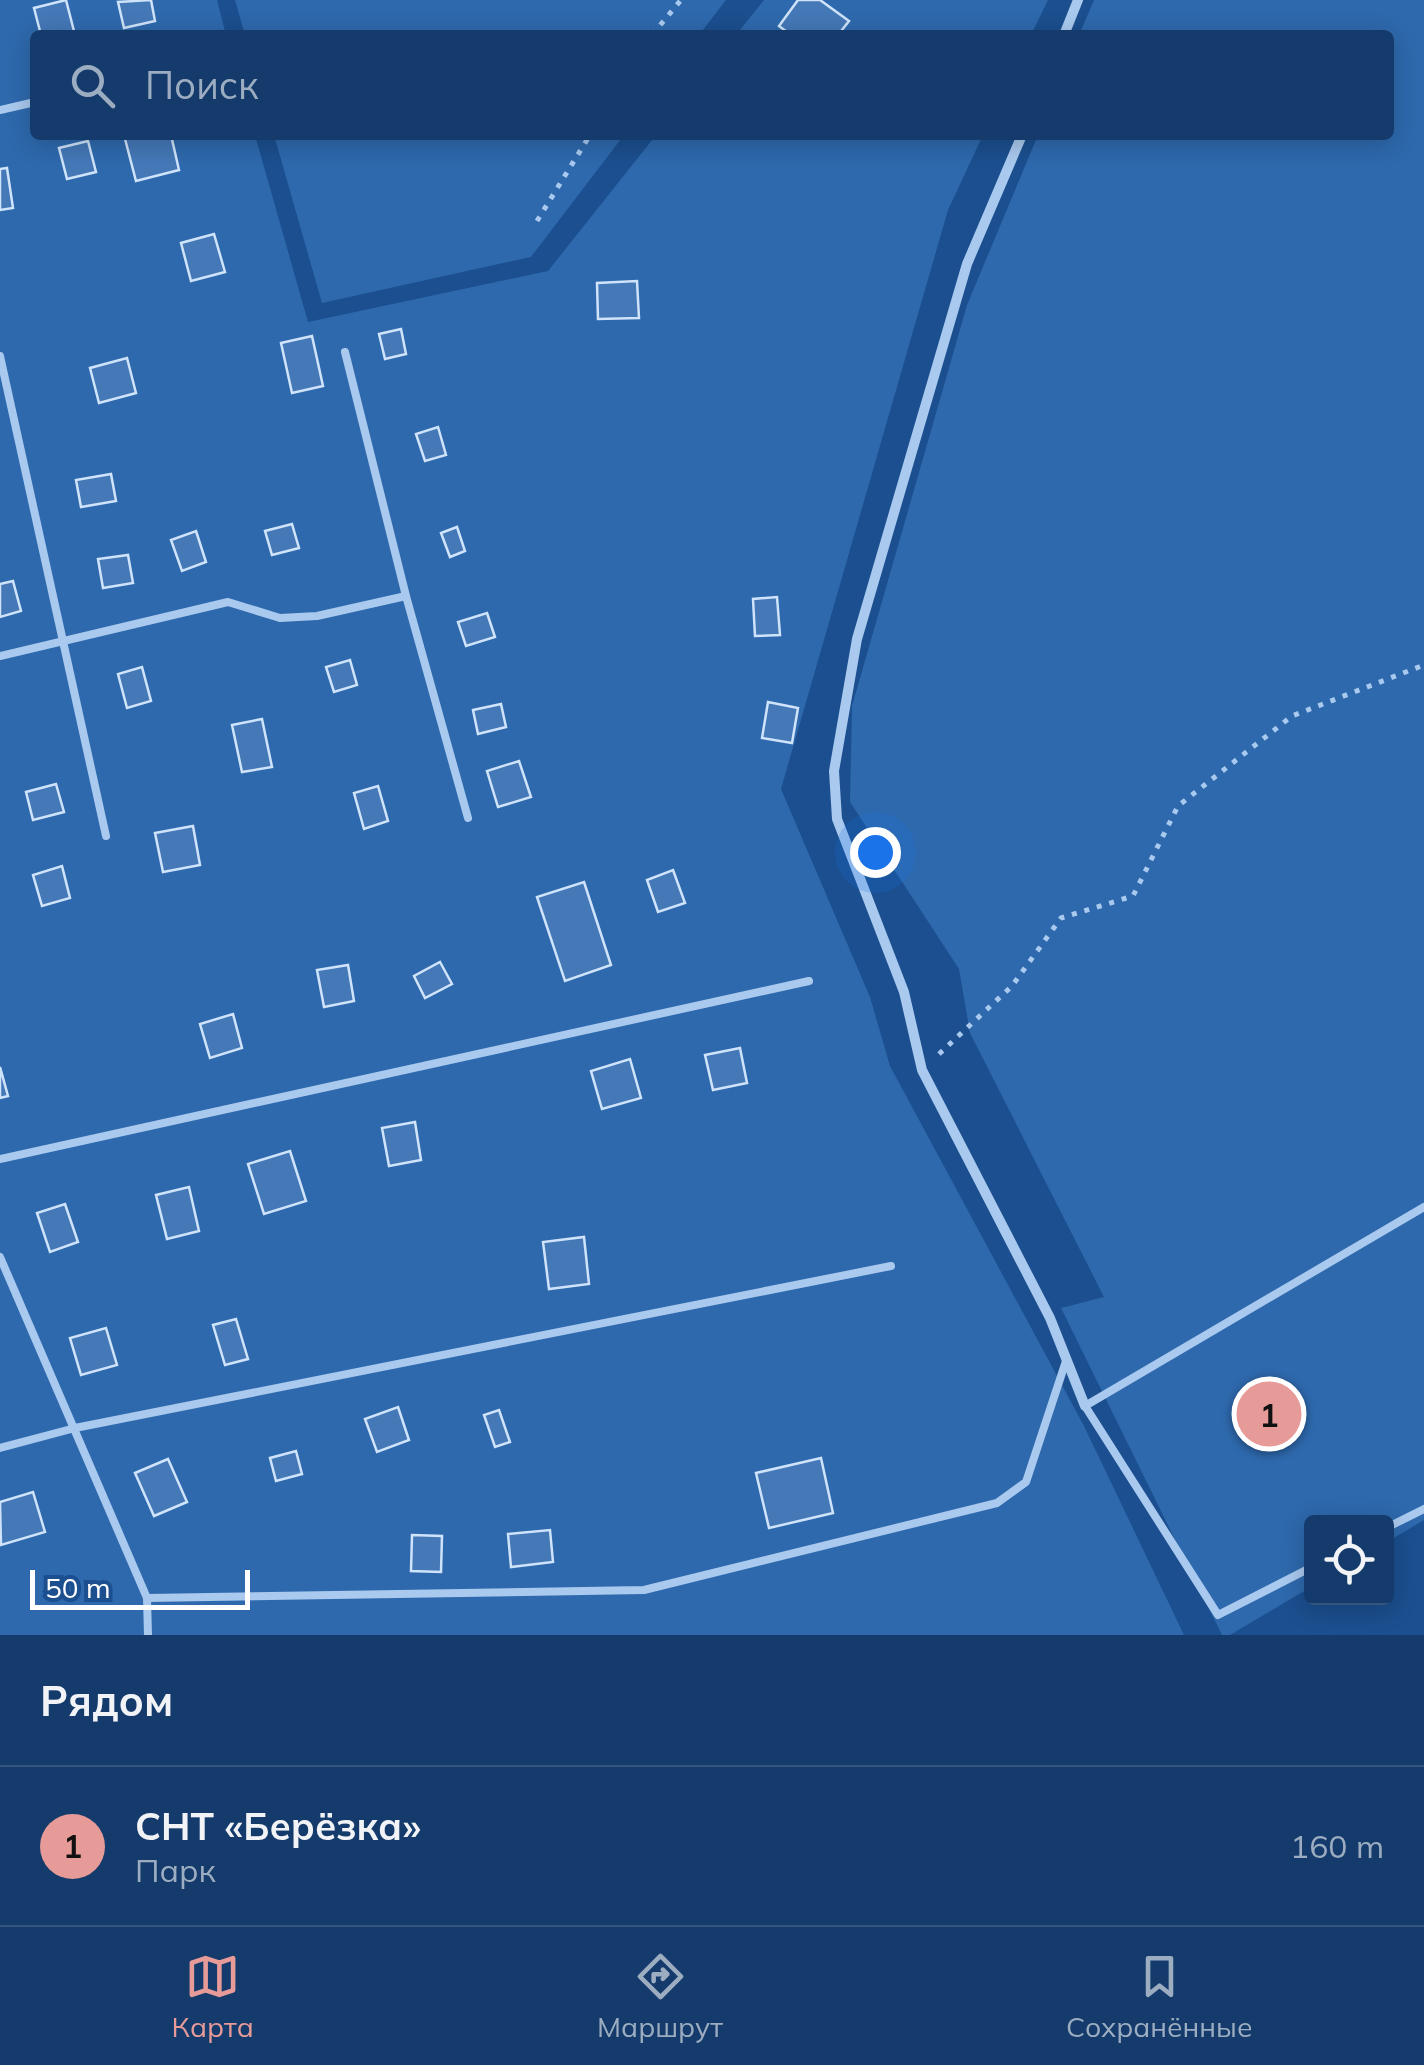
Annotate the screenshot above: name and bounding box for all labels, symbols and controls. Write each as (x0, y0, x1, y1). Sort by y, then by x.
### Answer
search box (30, 30, 1394, 140)
icon: search (65, 58, 120, 113)
text: Поиск (145, 61, 258, 109)
your location (850, 827, 901, 878)
pin: 1 (1236, 1376, 1302, 1452)
map controls (1304, 1515, 1394, 1605)
button: locate (1304, 1515, 1394, 1605)
scale bar (30, 1565, 250, 1610)
text: 50 m (45, 1570, 111, 1605)
text: Рядом (40, 1674, 173, 1727)
text: СНТ «Берёзка» (135, 1802, 421, 1850)
text: 1 (63, 1826, 82, 1866)
text: 160 m (1290, 1826, 1384, 1866)
text: Парк (135, 1850, 216, 1890)
tab: Карта (172, 1949, 254, 2044)
tab: Маршрут (597, 1949, 723, 2044)
tab: Сохранённые (1066, 1949, 1252, 2044)

